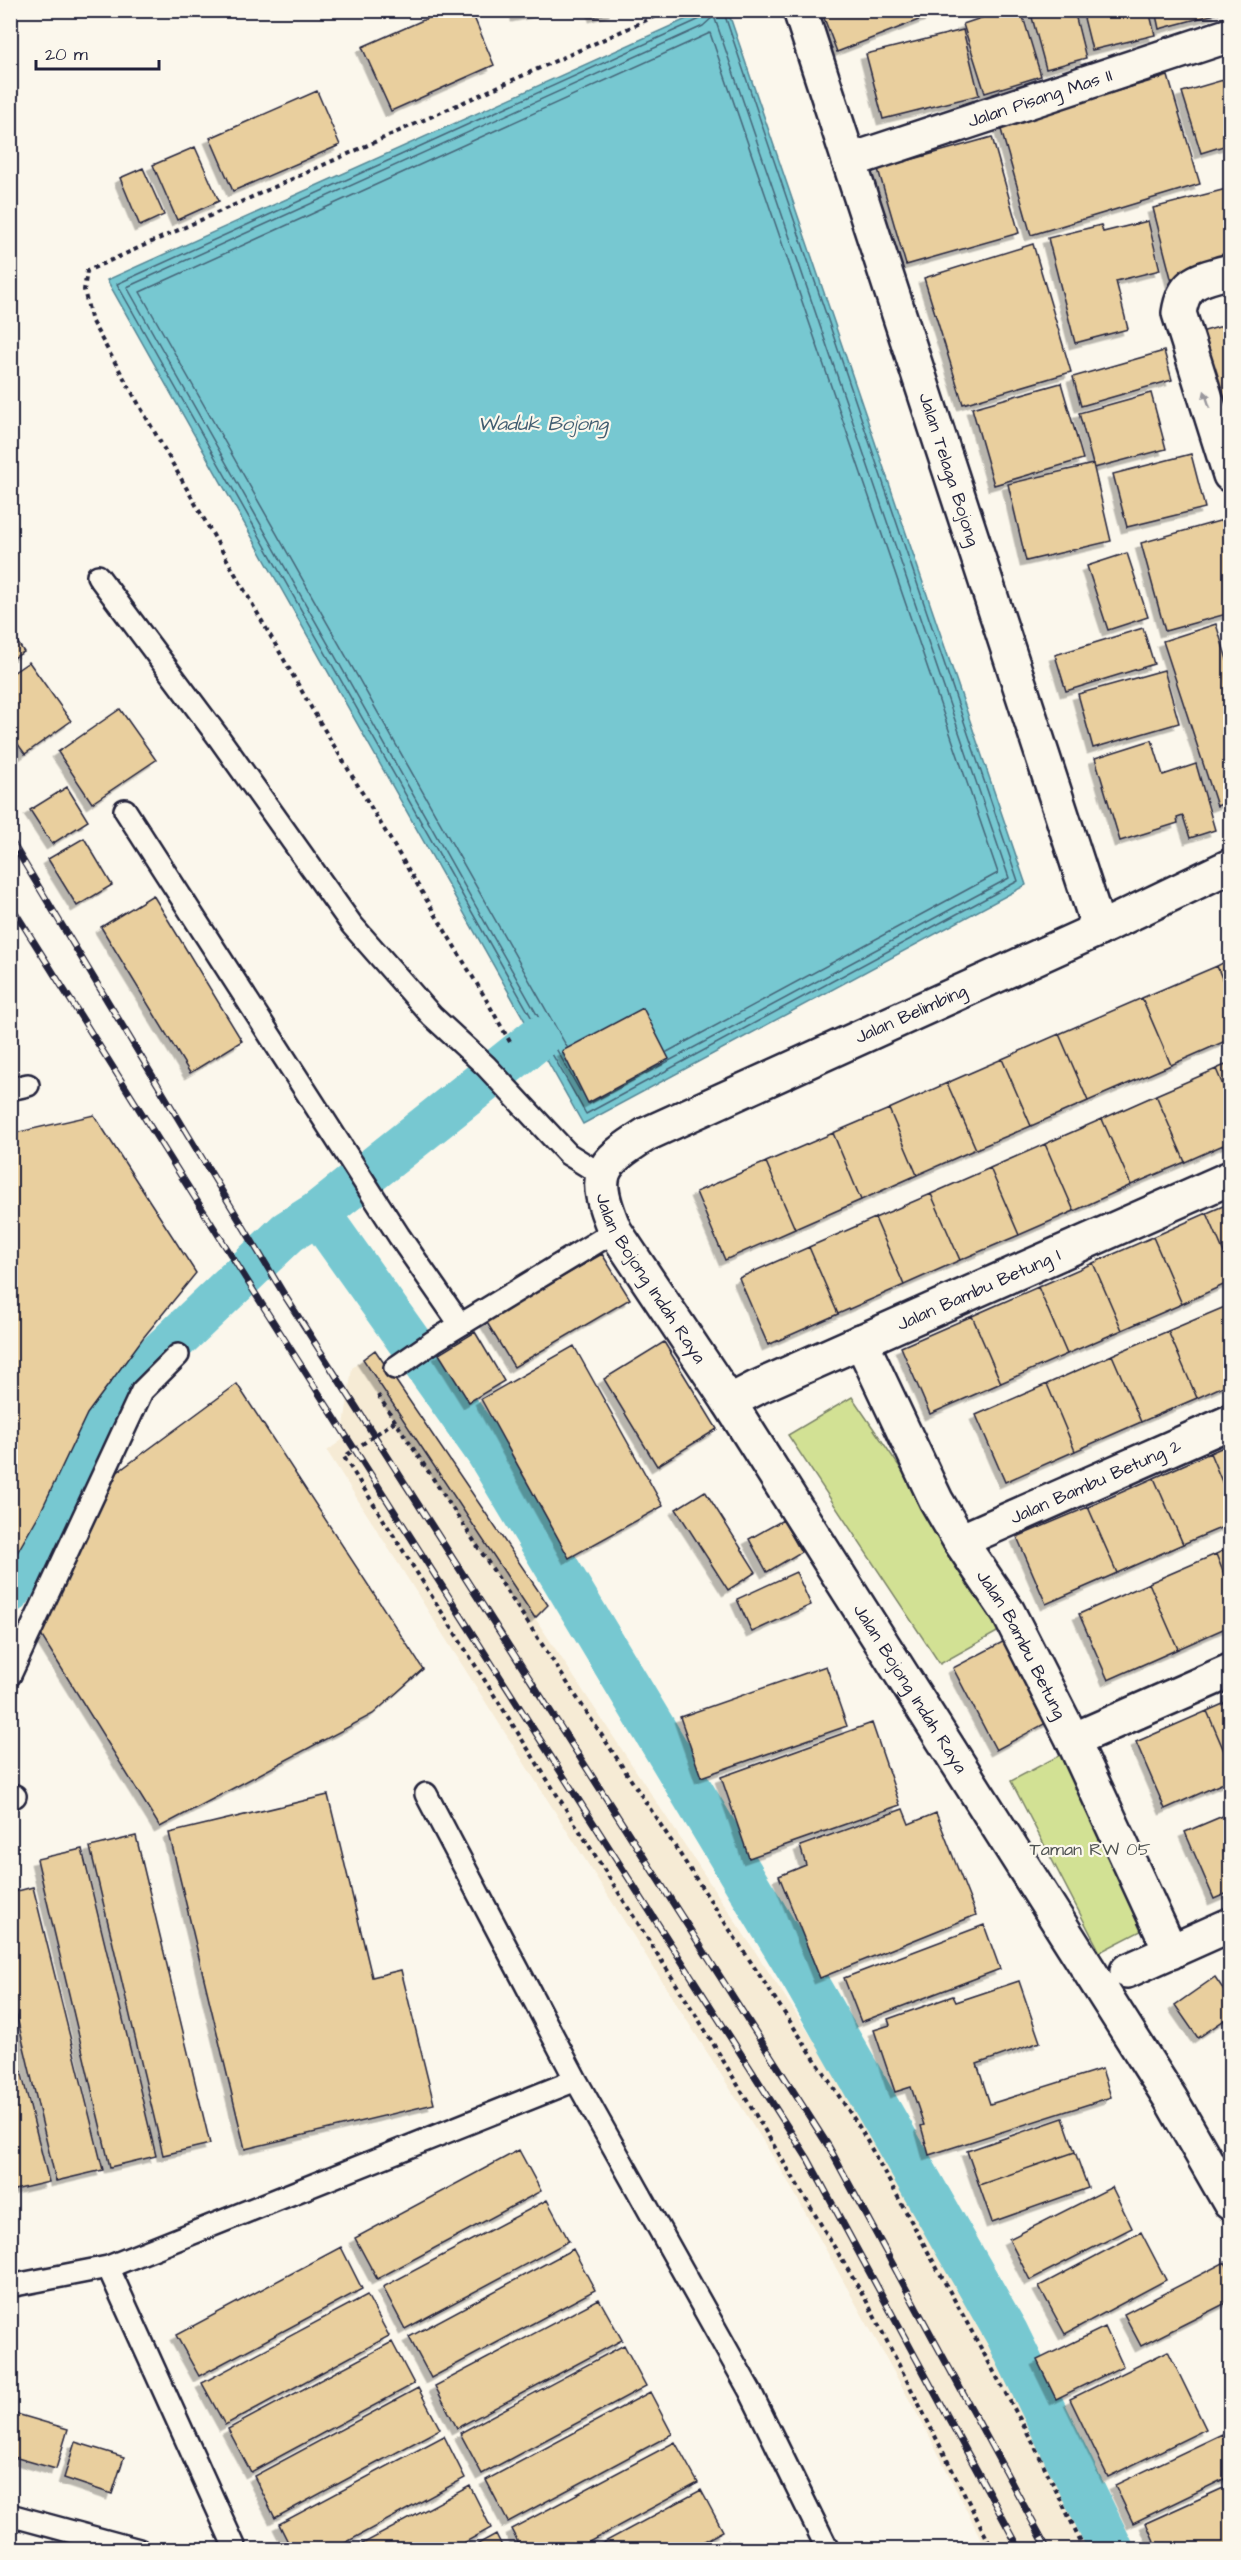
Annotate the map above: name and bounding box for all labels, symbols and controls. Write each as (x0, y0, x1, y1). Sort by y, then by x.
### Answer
scale bar (36, 33, 159, 71)
text: 20 m (45, 42, 88, 67)
street label: Jalan Pisang Mas II (964, 62, 1115, 133)
street label: Jalan Telaga Bojong (913, 389, 986, 550)
one-way arrow (1201, 390, 1211, 408)
water label: Waduk Bojong (478, 410, 610, 439)
street label: Jalan Belimbing (851, 978, 971, 1051)
street label: Jalan Bojong Indah Raya (590, 1191, 712, 1368)
street label: Jalan Bambu Betung I (893, 1242, 1064, 1336)
street label: Jalan Bambu Betung 2 (1006, 1432, 1185, 1530)
street label: Jalan Bambu Betung (971, 1565, 1073, 1724)
street label: Jalan Bojong Indah Raya (847, 1599, 974, 1778)
park label: Taman RW 05 (1030, 1837, 1151, 1862)

